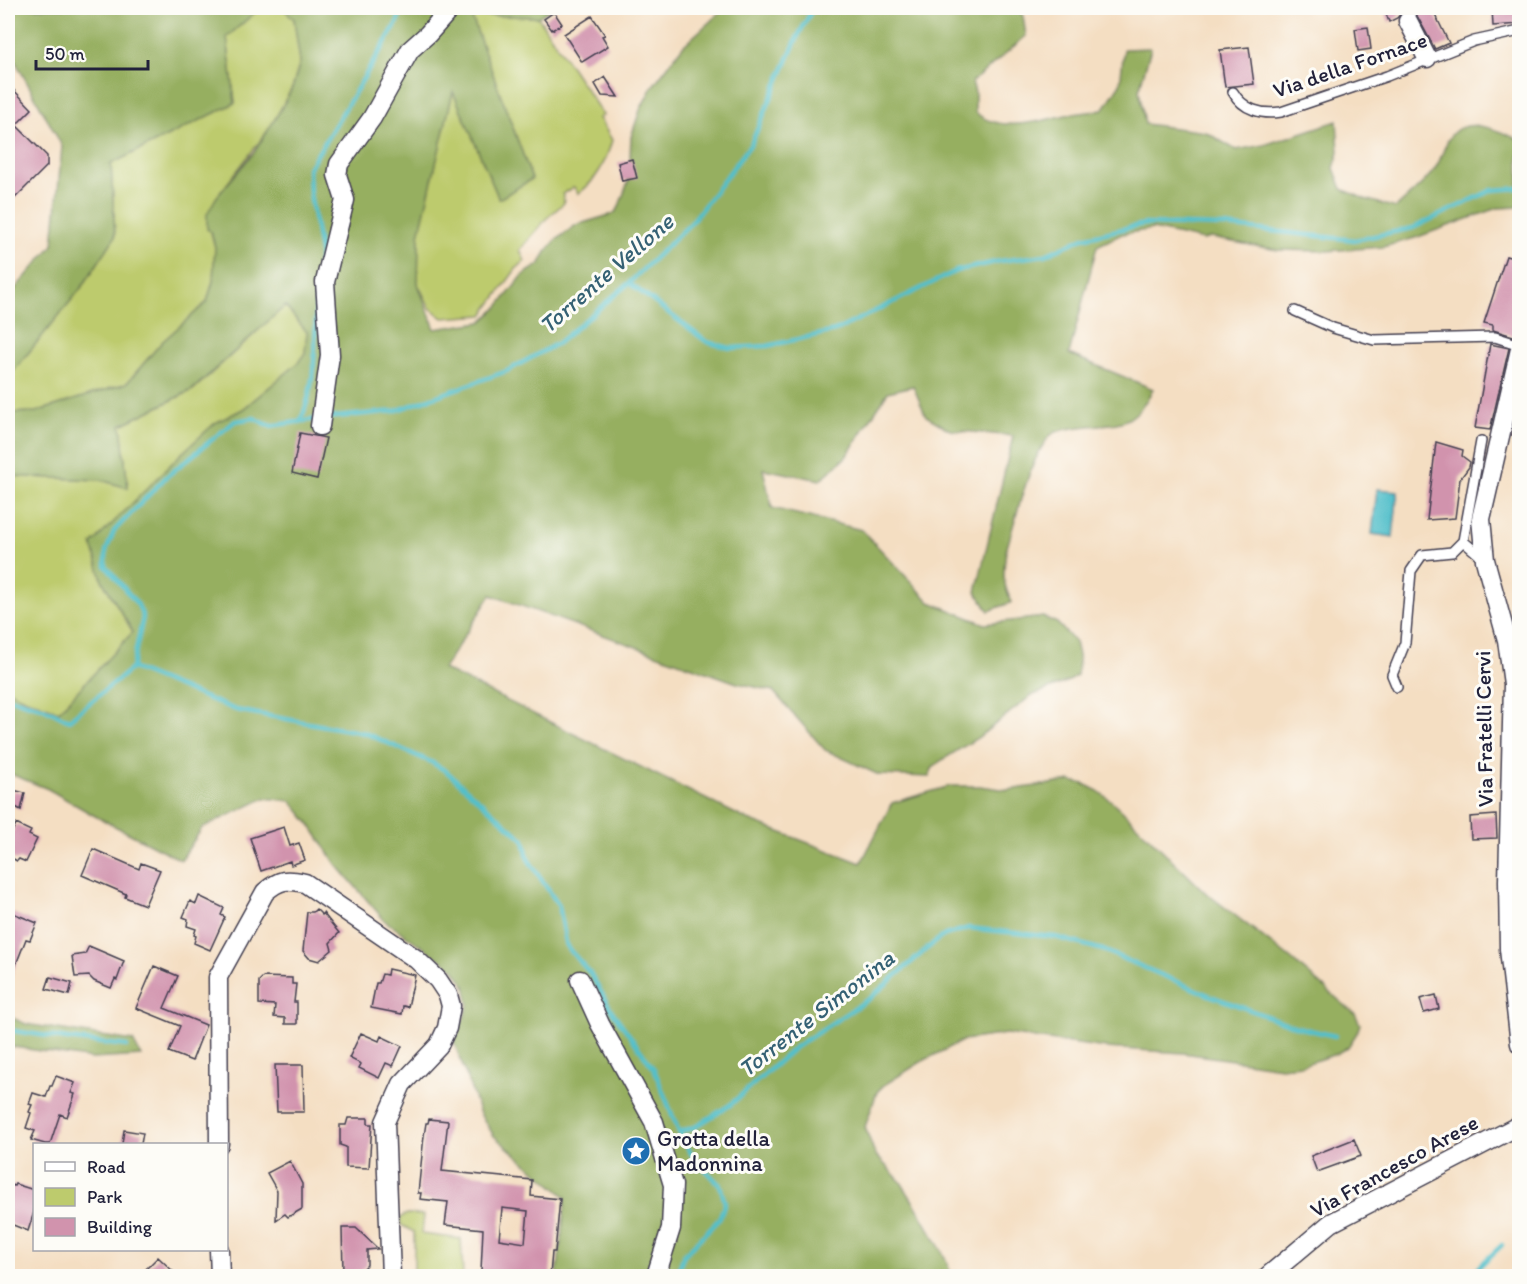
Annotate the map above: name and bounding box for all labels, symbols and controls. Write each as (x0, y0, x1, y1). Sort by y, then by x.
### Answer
street label: Via della Fornace (1269, 26, 1431, 104)
scale bar (36, 33, 148, 71)
text: 50 m (45, 43, 85, 65)
water label: Torrente Vellone (533, 206, 680, 339)
street label: Via Fratelli Cervi (1469, 651, 1499, 807)
water label: Torrente Simonina (732, 943, 900, 1083)
street label: Via Francesco Arese (1305, 1109, 1483, 1223)
place label: Grotta della Madonnina (657, 1125, 770, 1177)
place icon: Grotta della Madonnina (620, 1135, 652, 1167)
legend (33, 1143, 228, 1251)
text: Road (87, 1156, 126, 1178)
text: Park (87, 1186, 122, 1208)
text: Building (87, 1216, 153, 1238)

